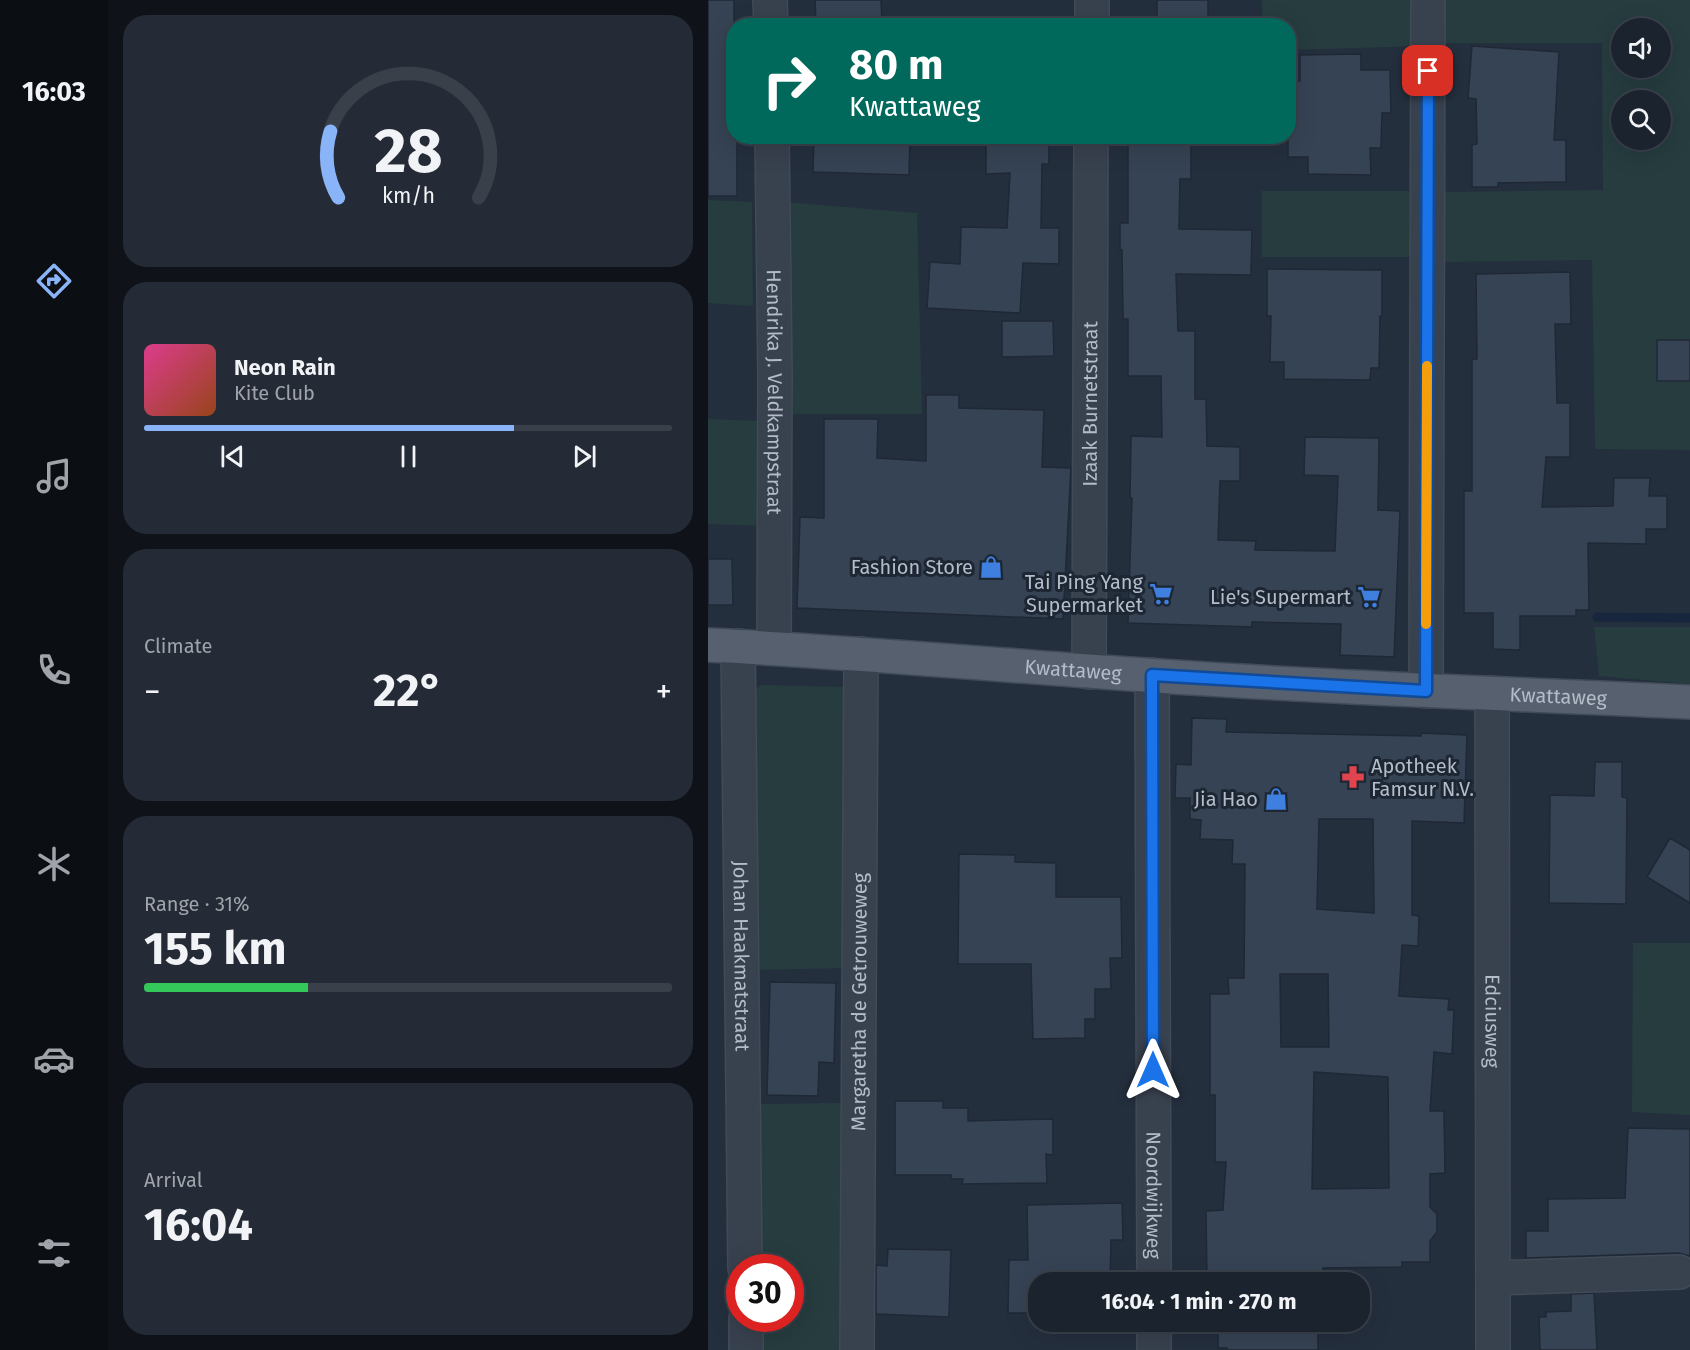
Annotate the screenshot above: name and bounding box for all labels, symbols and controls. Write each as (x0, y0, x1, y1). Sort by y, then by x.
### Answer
map controls (1611, 18, 1671, 150)
button: sound (1611, 18, 1671, 78)
text: 80 m (849, 40, 943, 90)
icon: right (750, 42, 828, 120)
pin (1402, 45, 1453, 96)
icon: arrive (1411, 54, 1444, 87)
text: 16:03 (22, 76, 86, 108)
button: search (1611, 90, 1671, 150)
text: Kwattaweg (849, 91, 981, 123)
text: 28 (374, 114, 442, 189)
text: km/h (381, 183, 435, 209)
icon: directions (33, 260, 75, 302)
street label: Hendrika J. Veldkampstraat (762, 269, 787, 516)
street label: Izaak Burnetstraat (1078, 320, 1102, 487)
text: Neon Rain (234, 354, 336, 381)
text: Kite Club (234, 381, 315, 405)
icon: previous (216, 440, 249, 473)
icon: pause (392, 440, 425, 473)
icon: next (568, 440, 601, 473)
icon: music (33, 455, 75, 497)
shop icon: Fashion Store (978, 554, 1004, 580)
place label: Fashion Store (851, 555, 973, 579)
place label: Tai Ping Yang Supermarket (1025, 570, 1144, 617)
supermarket icon: Tai Ping Yang Supermarket (1148, 581, 1174, 607)
supermarket icon: Lie's Supermart (1356, 584, 1382, 610)
place label: Lie's Supermart (1210, 585, 1352, 609)
text: Climate (144, 634, 212, 658)
icon: phone (33, 649, 75, 691)
street label: Kwattaweg (1024, 654, 1123, 685)
text: 22° (373, 664, 443, 718)
text: − (144, 672, 161, 712)
text: + (656, 672, 672, 712)
street label: Kwattaweg (1509, 682, 1608, 710)
place label: Apotheek Famsur N.V. (1371, 754, 1474, 801)
pharmacy icon: Apotheek Famsur N.V. (1340, 764, 1366, 790)
shop icon: Jia Hao (1263, 786, 1289, 812)
place label: Jia Hao (1194, 787, 1258, 811)
icon: climate (33, 843, 75, 885)
street label: Johan Haakmatstraat (728, 860, 755, 1052)
street label: Margaretha de Getrouweweg (846, 872, 872, 1131)
text: Range · 31% (144, 892, 250, 916)
text: 155 km (144, 922, 286, 976)
street label: Edciusweg (1480, 974, 1505, 1069)
icon: car (33, 1038, 75, 1080)
position arrow (1121, 1038, 1185, 1102)
street label: Noordwijkweg (1142, 1131, 1166, 1259)
text: Arrival (144, 1168, 203, 1192)
text: 16:04 (144, 1198, 253, 1252)
icon: filters (33, 1232, 75, 1274)
speed limit sign: 30 (726, 1254, 804, 1332)
text: 16:04 · 1 min · 270 m (1101, 1288, 1297, 1315)

